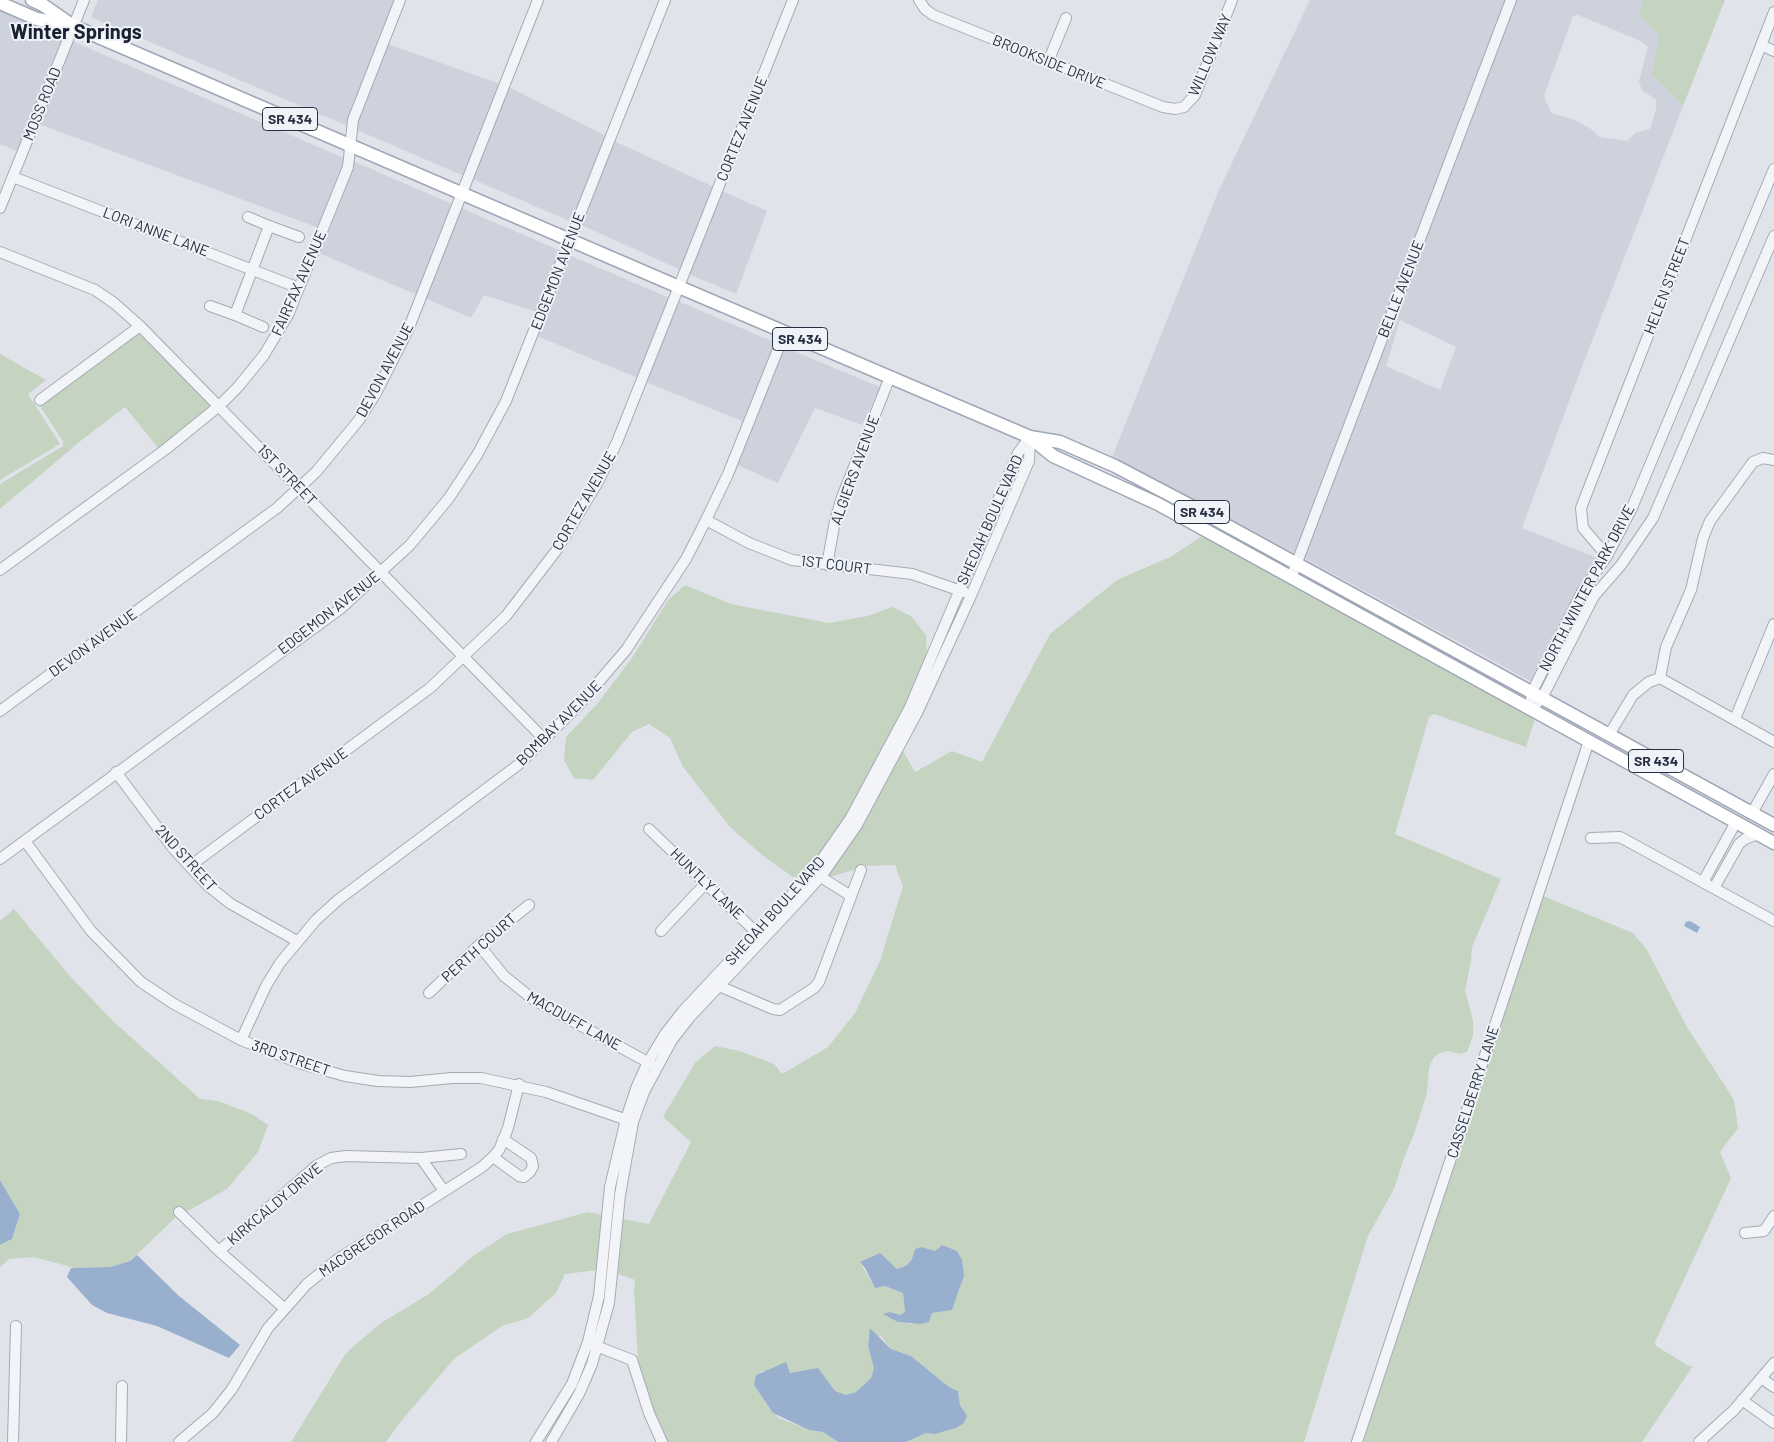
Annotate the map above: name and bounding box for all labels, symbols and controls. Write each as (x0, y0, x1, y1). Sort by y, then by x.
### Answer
street label: WILLOW WAY (1185, 11, 1235, 99)
district label: Winter Springs (10, 20, 142, 44)
street label: BROOKSIDE DRIVE (990, 31, 1108, 93)
street label: MOSS ROAD (19, 65, 65, 143)
street label: CORTEZ AVENUE (713, 74, 771, 184)
road number: SR 434 (262, 108, 318, 130)
street label: LORI ANNE LANE (100, 203, 212, 261)
street label: EDGEMON AVENUE (527, 210, 589, 332)
street label: FAIRFAX AVENUE (268, 227, 330, 339)
street label: HELEN STREET (1640, 235, 1694, 337)
street label: BELLE AVENUE (1374, 238, 1428, 340)
street label: DEVON AVENUE (353, 320, 417, 420)
road number: SR 434 (772, 328, 828, 350)
street label: ALGIERS AVENUE (827, 413, 883, 527)
street label: 1ST STREET (253, 441, 321, 509)
street label: CORTEZ AVENUE (548, 448, 620, 554)
street label: SHEOAH BOULEVARD (953, 452, 1027, 588)
road number: SR 434 (1174, 501, 1230, 524)
street label: NORTH WINTER PARK DRIVE (1535, 502, 1639, 674)
street label: 1ST COURT (800, 552, 872, 578)
street label: EDGEMON AVENUE (274, 567, 384, 659)
street label: DEVON AVENUE (45, 605, 141, 681)
street label: BOMBAY AVENUE (513, 677, 605, 769)
street label: CORTEZ AVENUE (251, 744, 351, 824)
road number: SR 434 (1628, 749, 1684, 772)
street label: 2ND STREET (152, 821, 220, 895)
street label: HUNTLY LANE (667, 844, 747, 924)
street label: SHEOAH BOULEVARD (721, 853, 829, 969)
street label: PERTH COURT (438, 910, 520, 986)
street label: MACDUFF LANE (524, 988, 624, 1054)
street label: CASSELBERRY LANE (1443, 1024, 1503, 1160)
street label: 3RD STREET (249, 1036, 333, 1080)
street label: KIRKCALDY DRIVE (224, 1159, 326, 1249)
street label: MACGREGOR ROAD (316, 1197, 428, 1281)

